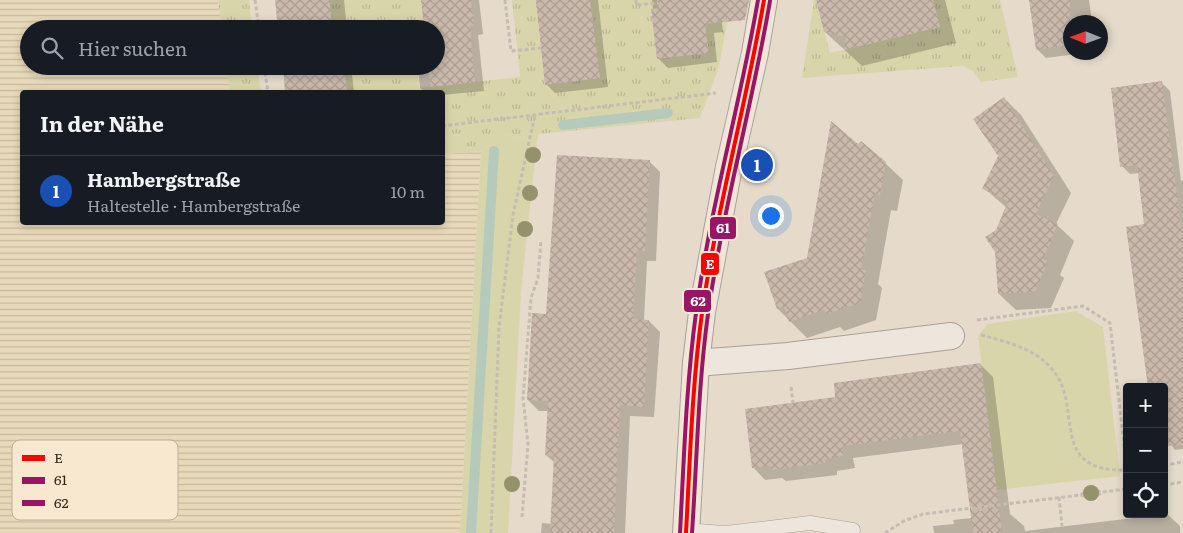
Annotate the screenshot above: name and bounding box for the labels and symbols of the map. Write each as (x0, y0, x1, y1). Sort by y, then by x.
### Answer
north arrow (1063, 15, 1108, 60)
pin: 1 (741, 146, 773, 184)
your location (758, 203, 784, 229)
line badge: 61 (709, 216, 737, 240)
text: 61 (716, 217, 730, 237)
line badge: E (700, 252, 720, 276)
text: E (705, 253, 715, 273)
line badge: 62 (683, 289, 712, 313)
text: 62 (690, 290, 706, 310)
legend (12, 440, 178, 520)
text: E (54, 447, 63, 467)
text: 61 (54, 469, 68, 489)
text: 62 (54, 492, 69, 512)

